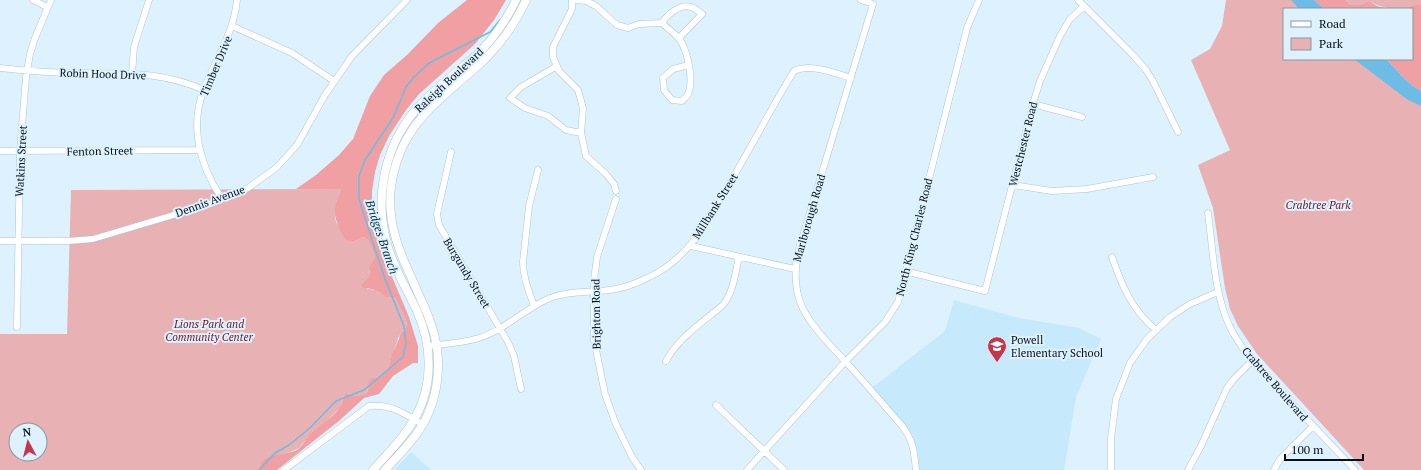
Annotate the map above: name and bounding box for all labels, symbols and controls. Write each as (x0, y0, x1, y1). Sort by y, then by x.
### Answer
legend (1283, 8, 1413, 60)
text: Road (1319, 16, 1346, 31)
street label: Timber Drive (197, 33, 235, 98)
text: Park (1319, 36, 1344, 51)
street label: Raleigh Boulevard (412, 45, 486, 115)
street label: Robin Hood Drive (59, 65, 147, 83)
street label: Westchester Road (1006, 100, 1040, 188)
street label: Watkins Street (12, 125, 30, 197)
street label: Fenton Street (66, 143, 134, 159)
street label: Millbank Street (689, 170, 741, 242)
street label: Marlborough Road (790, 172, 828, 264)
street label: North King Charles Road (893, 177, 935, 297)
street label: Dennis Avenue (173, 182, 247, 220)
water label: Bridges Branch (362, 197, 402, 276)
park label: Crabtree Park (1285, 198, 1351, 212)
street label: Burgundy Street (440, 235, 494, 311)
street label: Brighton Road (588, 279, 604, 349)
park label: Lions Park and Community Center (165, 317, 253, 344)
place label: Powell Elementary School (1011, 333, 1103, 360)
school or university icon: Powell Elementary School (986, 335, 1008, 363)
street label: Crabtree Boulevard (1239, 344, 1311, 424)
north arrow (8, 422, 48, 462)
text: N (22, 425, 32, 440)
scale bar (1285, 436, 1363, 462)
text: 100 m (1291, 442, 1324, 457)

